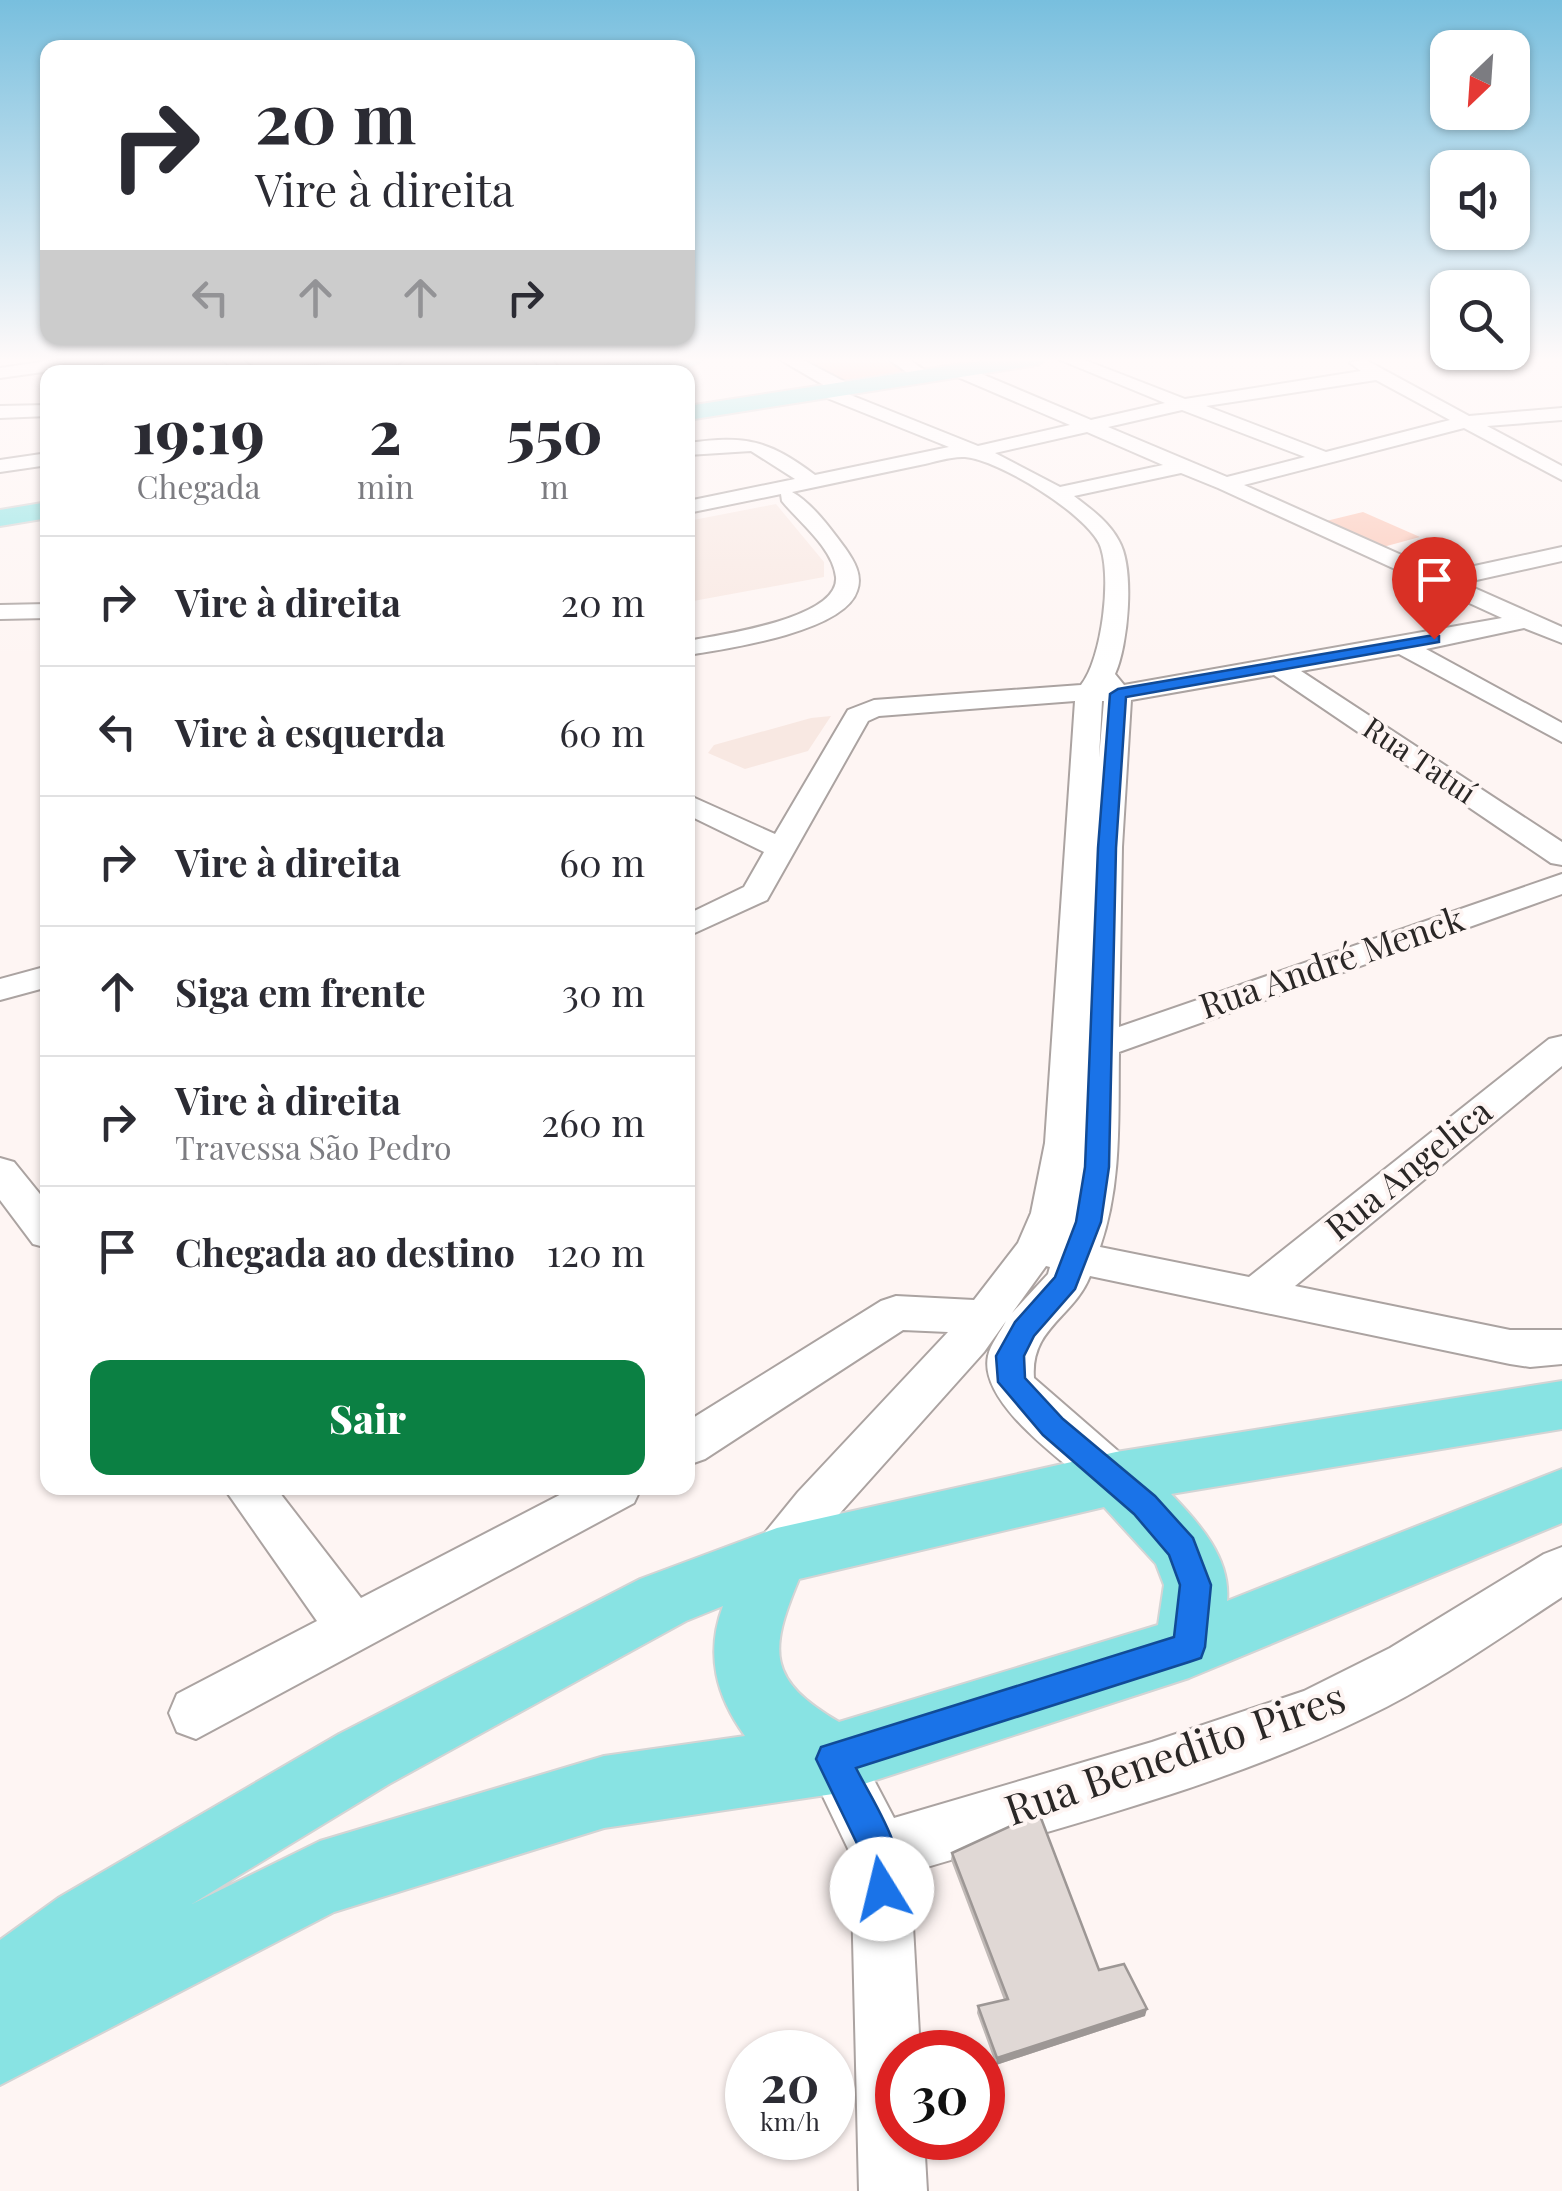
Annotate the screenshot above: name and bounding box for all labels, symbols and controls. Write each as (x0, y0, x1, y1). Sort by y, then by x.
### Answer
north arrow (1430, 30, 1530, 130)
map controls (1430, 30, 1530, 370)
text: 20 m (255, 68, 416, 162)
icon: right (90, 80, 220, 210)
button: sound (1430, 150, 1530, 250)
text: Vire à direita (255, 158, 514, 218)
icon: left (183, 270, 238, 325)
icon: ahead (288, 270, 343, 325)
icon: ahead (393, 270, 448, 325)
icon: right (498, 270, 553, 325)
button: search (1430, 270, 1530, 370)
text: 19:19 (132, 389, 265, 469)
text: 2 (369, 389, 402, 469)
text: 550 (506, 389, 603, 469)
text: Chegada (136, 464, 261, 507)
text: min (357, 464, 414, 507)
text: m (540, 464, 569, 507)
pin (1392, 537, 1477, 640)
icon: arrive (1407, 552, 1462, 607)
icon: right (90, 574, 145, 629)
text: Vire à direita (175, 576, 401, 627)
text: 20 m (561, 576, 645, 627)
icon: left (90, 704, 145, 759)
text: Vire à esquerda (175, 706, 445, 757)
text: 60 m (559, 706, 645, 757)
street label: Rua Tatuí (1356, 707, 1485, 812)
icon: right (90, 834, 145, 889)
text: Vire à direita (175, 836, 401, 887)
text: 60 m (559, 836, 645, 887)
street label: Rua André Menck (1193, 893, 1470, 1028)
icon: ahead (90, 964, 145, 1019)
text: Siga em frente (175, 966, 426, 1017)
text: 30 m (562, 966, 645, 1017)
text: Vire à direita (175, 1074, 401, 1125)
street label: Rua Angelica (1315, 1086, 1501, 1249)
icon: right (90, 1094, 145, 1149)
text: 260 m (541, 1096, 645, 1147)
text: Travessa São Pedro (175, 1125, 452, 1168)
icon: arrive (90, 1224, 145, 1279)
text: Chegada ao destino (175, 1226, 515, 1277)
text: 120 m (547, 1226, 645, 1277)
button: Sair (90, 1360, 645, 1475)
street label: Rua Benedito Pires (997, 1668, 1352, 1837)
position arrow (830, 1837, 934, 1941)
speed limit sign: 30 (875, 2030, 1005, 2160)
text: 20 (761, 2049, 819, 2116)
text: km/h (760, 2104, 820, 2137)

